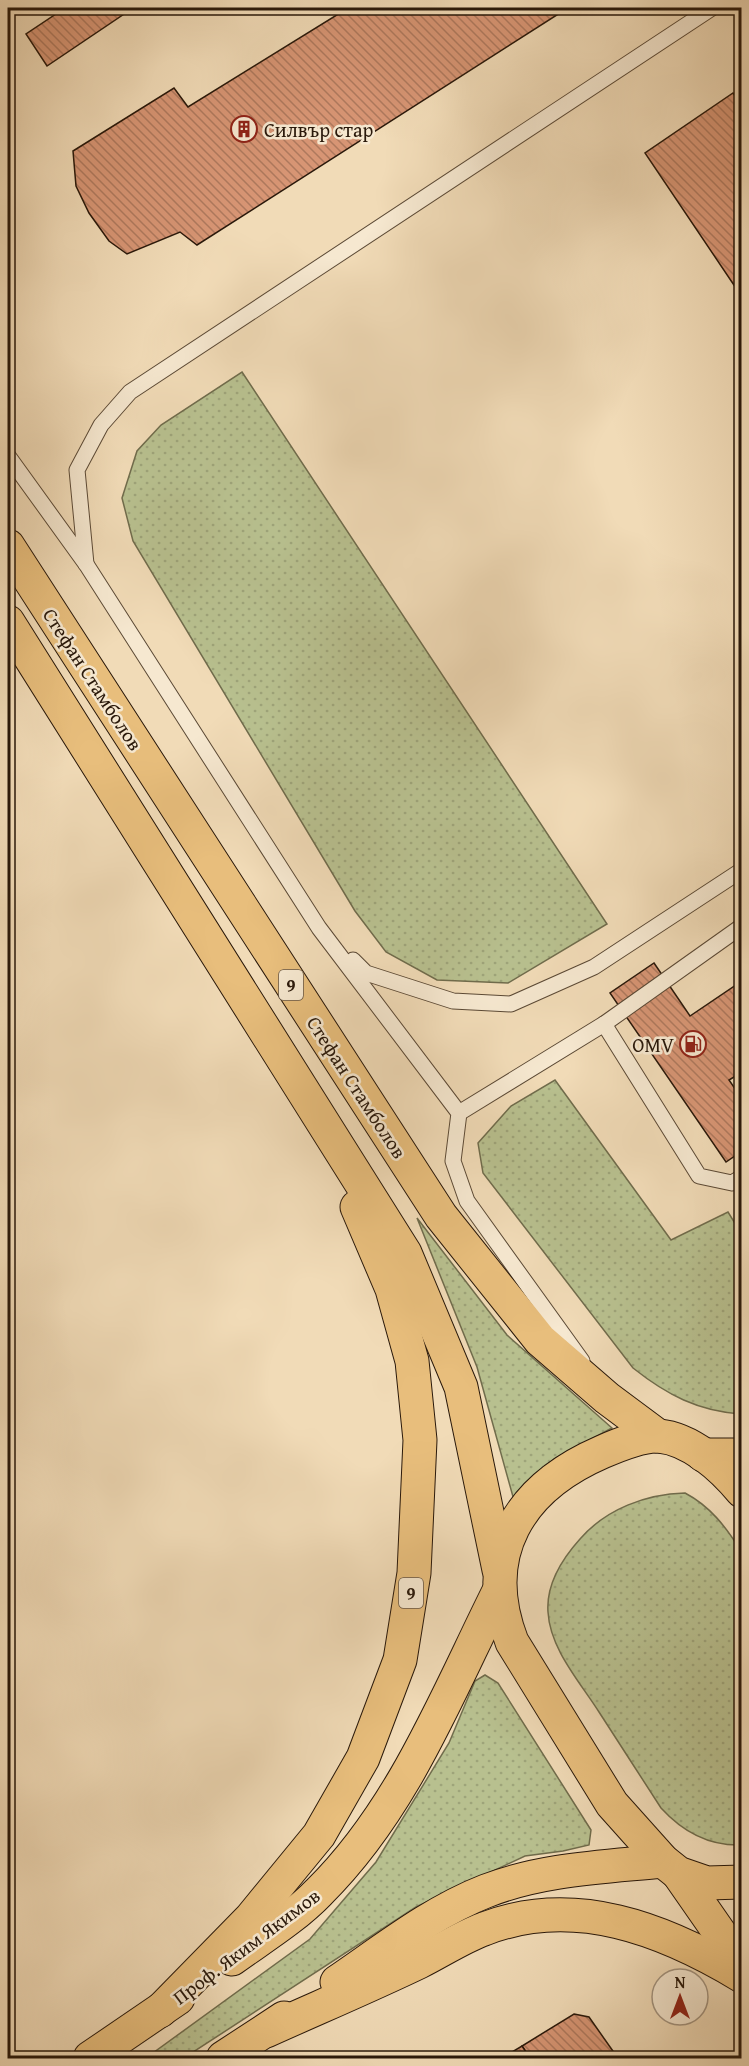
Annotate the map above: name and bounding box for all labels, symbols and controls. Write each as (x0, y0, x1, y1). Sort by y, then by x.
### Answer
building icon: Силвър стар (229, 114, 259, 144)
place label: Силвър стар (264, 115, 374, 144)
street label: Стефан Стамболов (36, 602, 150, 756)
road number: 9 (279, 970, 303, 1000)
street label: Стефан Стамболов (300, 1010, 414, 1164)
fuel station icon: OMV (678, 1029, 708, 1059)
place label: OMV (632, 1030, 674, 1059)
road number: 9 (399, 1578, 423, 1608)
street label: Проф. Яким Якимов (166, 1881, 326, 2011)
north arrow (650, 1967, 710, 2027)
text: N (675, 1970, 686, 1994)

